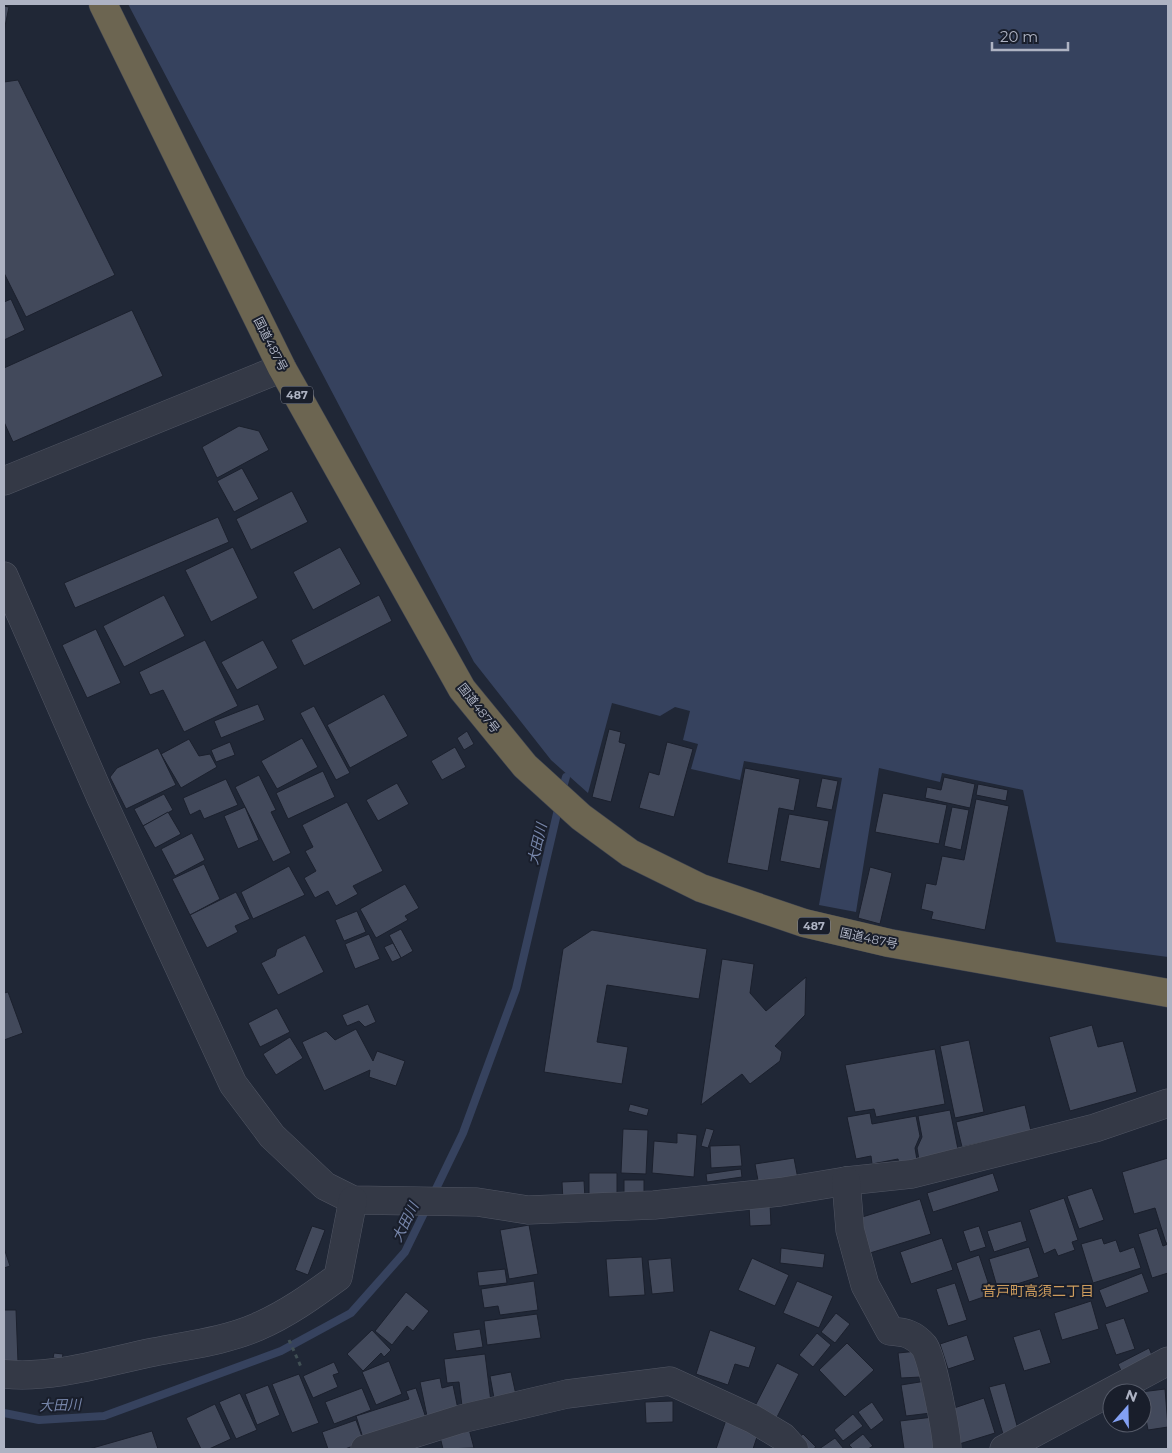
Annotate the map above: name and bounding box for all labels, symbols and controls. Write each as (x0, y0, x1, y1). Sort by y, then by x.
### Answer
scale bar (992, 20, 1068, 52)
text: 20 m (1000, 27, 1038, 46)
street label: 国道487号 (251, 314, 291, 374)
road number: 487 (281, 386, 313, 404)
street label: 国道487号 (455, 680, 503, 736)
water label: 大田川 (524, 820, 551, 866)
road number: 487 (798, 918, 830, 934)
street label: 国道487号 (839, 925, 899, 951)
water label: 大田川 (388, 1197, 423, 1245)
district label: 音戸町高須二丁目 (982, 1282, 1094, 1300)
north arrow (1102, 1383, 1152, 1433)
text: N (1123, 1385, 1140, 1406)
water label: 大田川 (39, 1395, 83, 1415)

